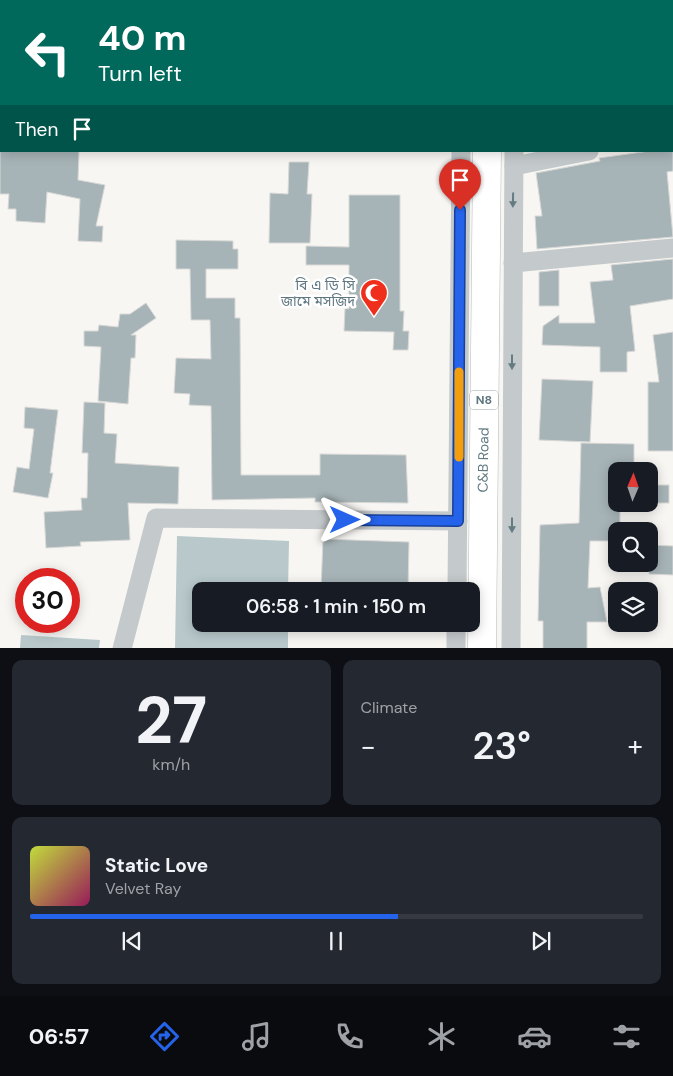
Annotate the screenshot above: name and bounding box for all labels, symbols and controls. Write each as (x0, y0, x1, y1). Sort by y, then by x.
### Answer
text: 40 m (98, 15, 187, 61)
icon: left (15, 20, 80, 85)
text: Turn left (98, 59, 182, 88)
icon: arrive (68, 115, 96, 143)
text: Then (15, 117, 58, 142)
pin (439, 159, 481, 210)
icon: arrive (446, 166, 474, 194)
one-way arrow (509, 192, 517, 208)
place label: বি এ ডি সি জামে মসজিদ (280, 276, 355, 310)
mosque icon: বি এ ডি সি জামে মসজিদ (359, 278, 389, 317)
one-way arrow (508, 355, 516, 371)
road number: N8 (470, 390, 498, 410)
street label: C&B Road (473, 427, 493, 493)
north arrow (608, 462, 658, 512)
map controls (608, 462, 658, 632)
position arrow (318, 493, 370, 545)
one-way arrow (508, 517, 516, 533)
button: search (608, 522, 658, 572)
speed limit sign: 30 (15, 568, 80, 633)
button: layers (608, 582, 658, 632)
text: 06:58 · 1 min · 150 m (246, 594, 426, 619)
text: 27 (135, 679, 207, 763)
text: Climate (361, 697, 417, 718)
text: 23° (473, 721, 531, 771)
text: − (361, 728, 376, 765)
text: + (628, 728, 643, 765)
text: km/h (152, 754, 190, 775)
text: Static Love (105, 853, 208, 878)
text: Velvet Ray (105, 878, 181, 899)
icon: previous (118, 927, 146, 955)
icon: pause (322, 927, 350, 955)
icon: next (527, 927, 555, 955)
icon: directions (147, 1019, 182, 1054)
icon: music (239, 1019, 274, 1054)
icon: phone (332, 1019, 367, 1054)
icon: climate (424, 1019, 459, 1054)
icon: car (517, 1019, 552, 1054)
icon: filters (609, 1019, 644, 1054)
text: 06:57 (29, 1022, 89, 1051)

